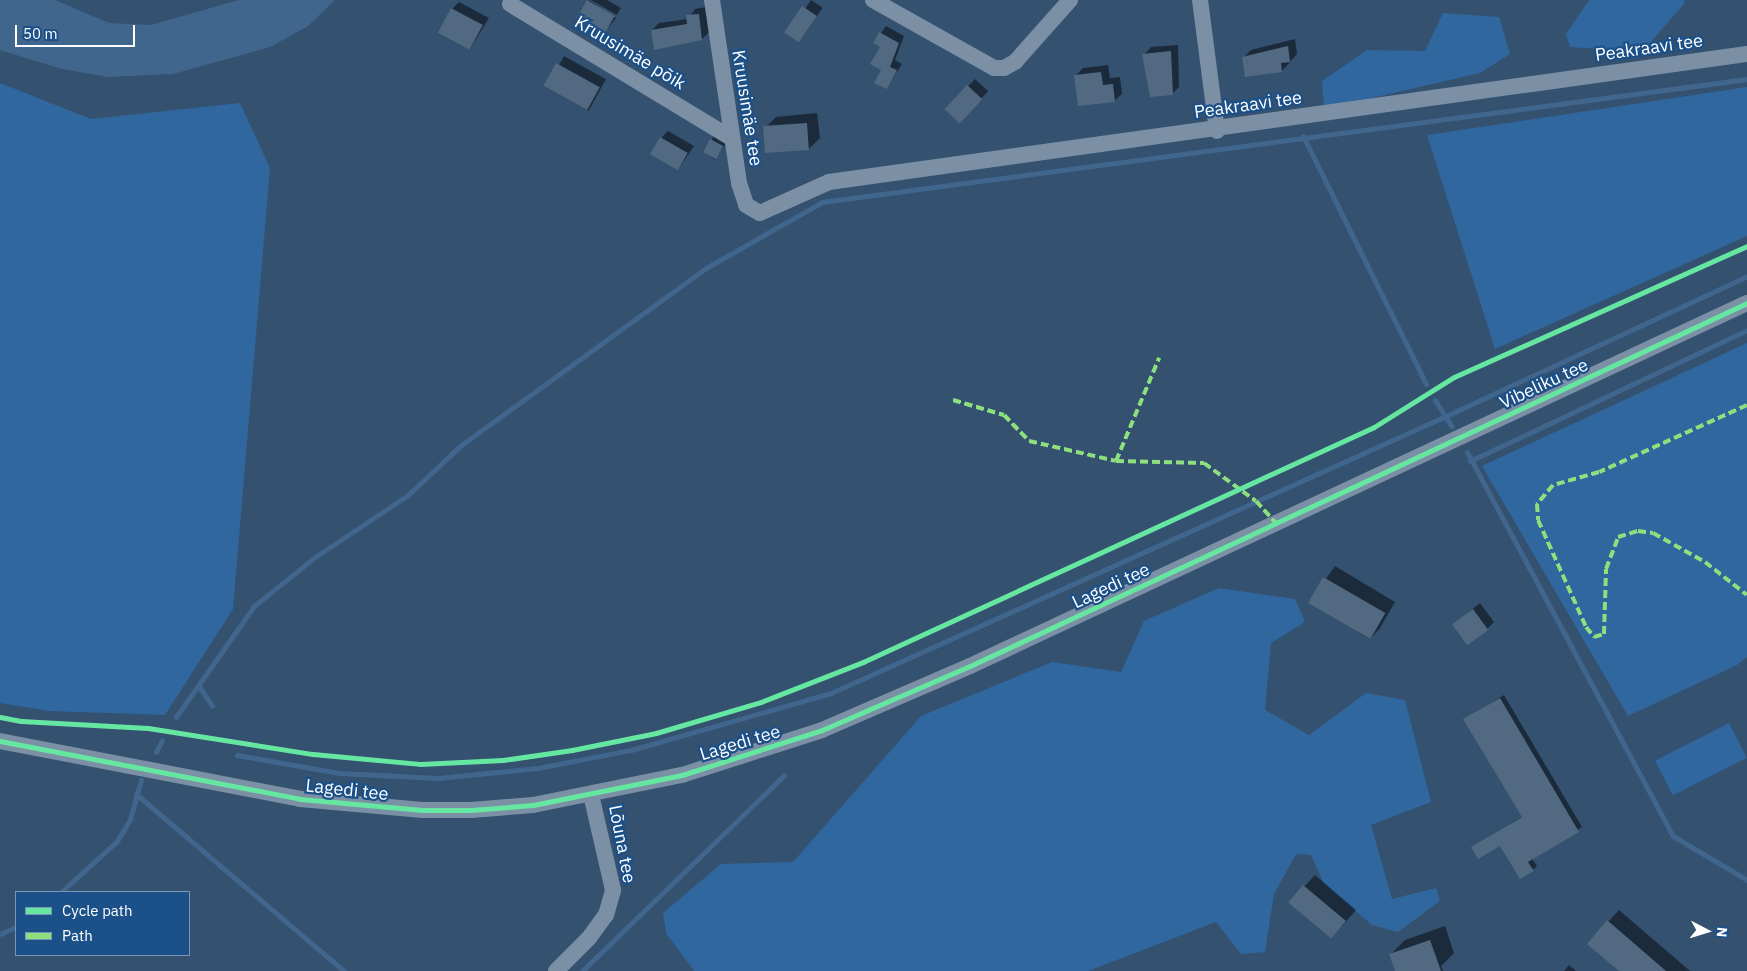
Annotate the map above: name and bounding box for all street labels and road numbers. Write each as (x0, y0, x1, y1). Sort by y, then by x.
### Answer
street label: Kruusimäe põik (571, 11, 689, 95)
street label: Peakraavi tee (1594, 30, 1704, 66)
street label: Kruusimäe tee (727, 49, 767, 167)
street label: Peakraavi tee (1193, 87, 1303, 123)
street label: Vibeliku tee (1496, 354, 1592, 414)
street label: Lagedi tee (1069, 559, 1153, 613)
street label: Lagedi tee (697, 721, 783, 765)
street label: Lagedi tee (305, 775, 389, 805)
street label: Lõuna tee (604, 803, 640, 885)

